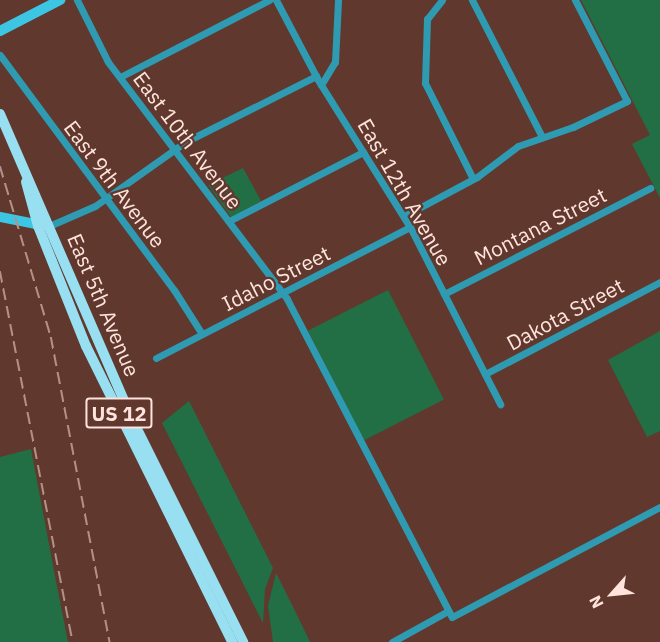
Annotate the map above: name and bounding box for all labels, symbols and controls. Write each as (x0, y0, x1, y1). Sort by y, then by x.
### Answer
street label: East 10th Avenue (128, 66, 248, 214)
street label: East 12th Avenue (353, 114, 457, 270)
street label: East 9th Avenue (59, 115, 171, 253)
street label: Montana Street (470, 182, 610, 270)
street label: East 5th Avenue (63, 230, 145, 380)
street label: Idaho Street (218, 240, 334, 316)
street label: Dakota Street (502, 273, 628, 355)
road number: US 12 (84, 396, 154, 430)
north arrow (582, 564, 642, 624)
text: N (584, 592, 608, 612)

